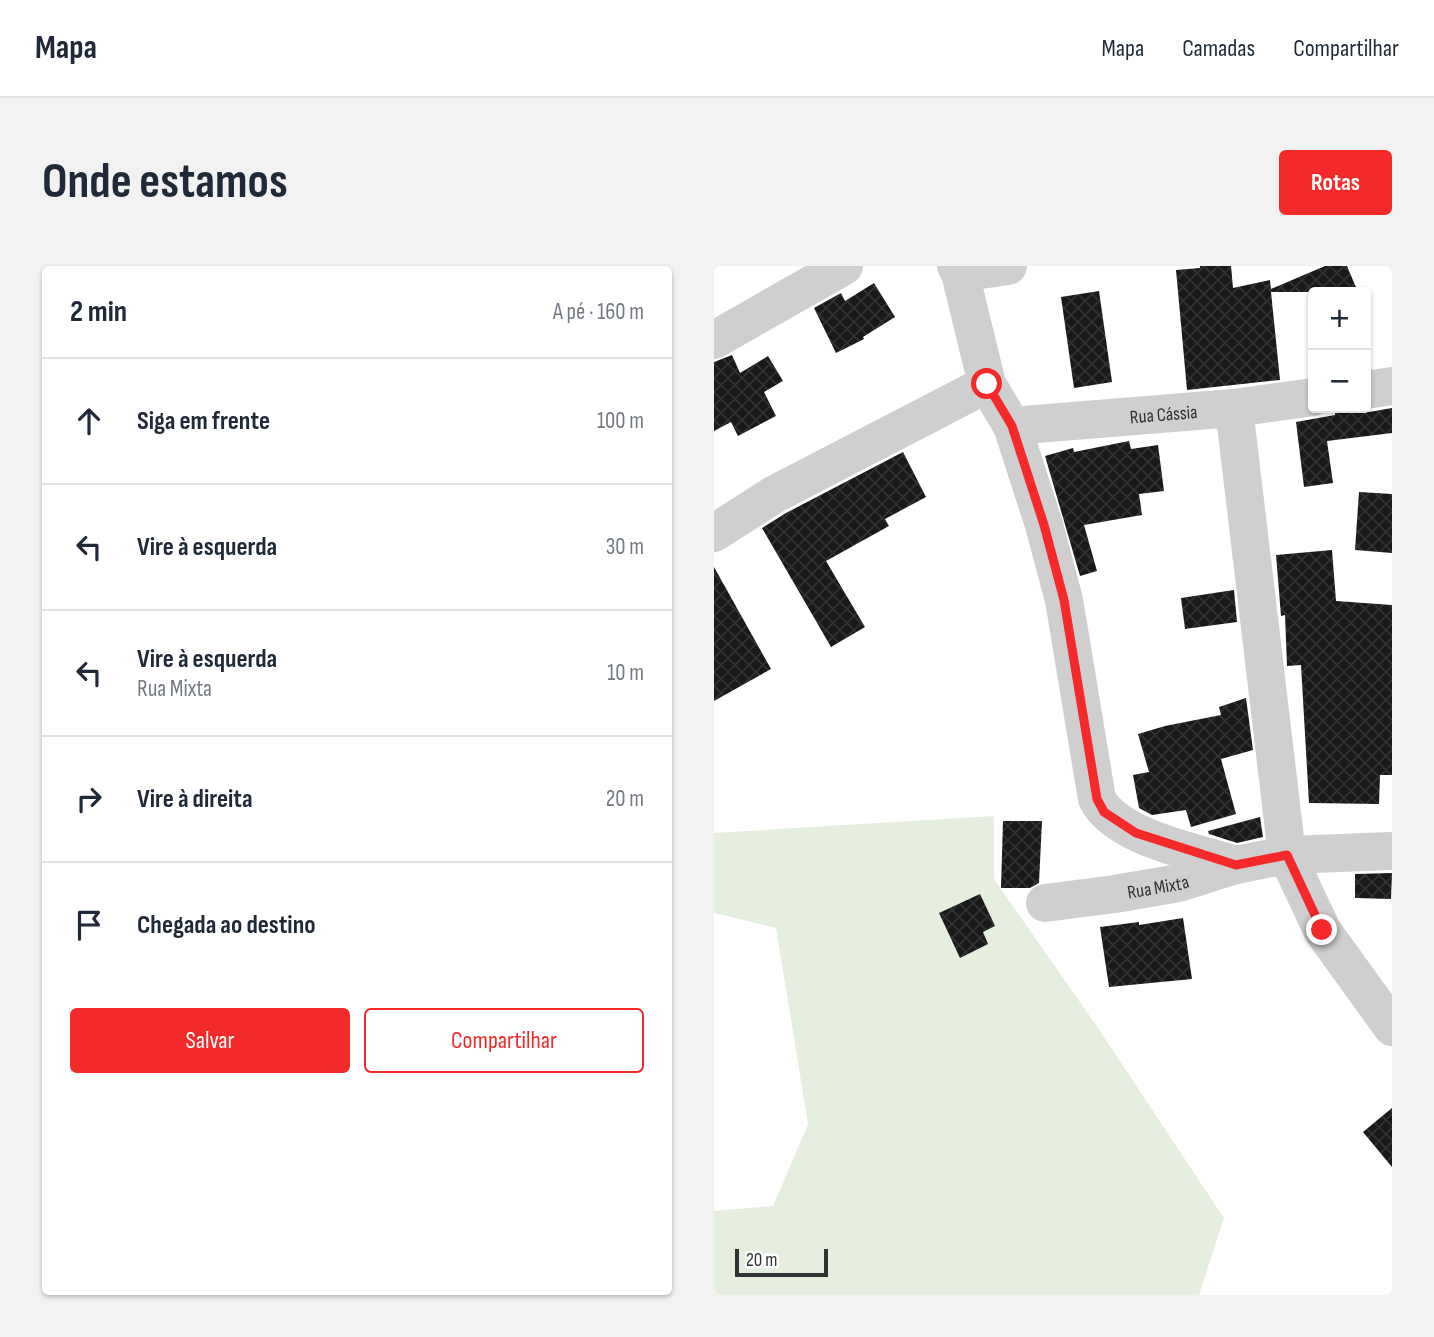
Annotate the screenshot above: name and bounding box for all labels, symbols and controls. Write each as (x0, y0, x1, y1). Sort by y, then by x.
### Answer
text: Mapa (35, 28, 97, 68)
text: Mapa (1102, 34, 1144, 63)
text: Camadas (1182, 34, 1255, 63)
text: Compartilhar (1293, 34, 1399, 63)
button: Rotas (1279, 150, 1392, 215)
text: Onde estamos (42, 153, 288, 212)
map controls (1308, 287, 1371, 413)
button: + (1308, 287, 1371, 350)
text: 2 min (70, 294, 127, 330)
text: A pé · 160 m (553, 298, 644, 326)
button: − (1308, 350, 1371, 413)
route start (971, 368, 1002, 399)
street label: Rua Cássia (1129, 401, 1198, 429)
icon: ahead (70, 402, 108, 440)
text: Siga em frente (137, 406, 270, 437)
text: 100 m (597, 407, 644, 435)
icon: left (70, 528, 108, 566)
text: Vire à esquerda (137, 532, 277, 563)
text: 30 m (606, 533, 644, 561)
text: Vire à esquerda (137, 644, 277, 675)
icon: left (70, 654, 108, 692)
text: 10 m (607, 659, 644, 687)
text: Rua Mixta (137, 675, 212, 703)
icon: right (70, 780, 108, 818)
text: Vire à direita (137, 784, 253, 815)
text: 20 m (606, 785, 644, 813)
street label: Rua Mixta (1126, 871, 1192, 905)
icon: arrive (70, 906, 108, 944)
text: Chegada ao destino (137, 910, 316, 941)
route end (1306, 914, 1337, 945)
button: Salvar (70, 1008, 350, 1073)
button: Compartilhar (364, 1008, 644, 1073)
scale bar (735, 1246, 828, 1278)
text: 20 m (746, 1249, 778, 1272)

